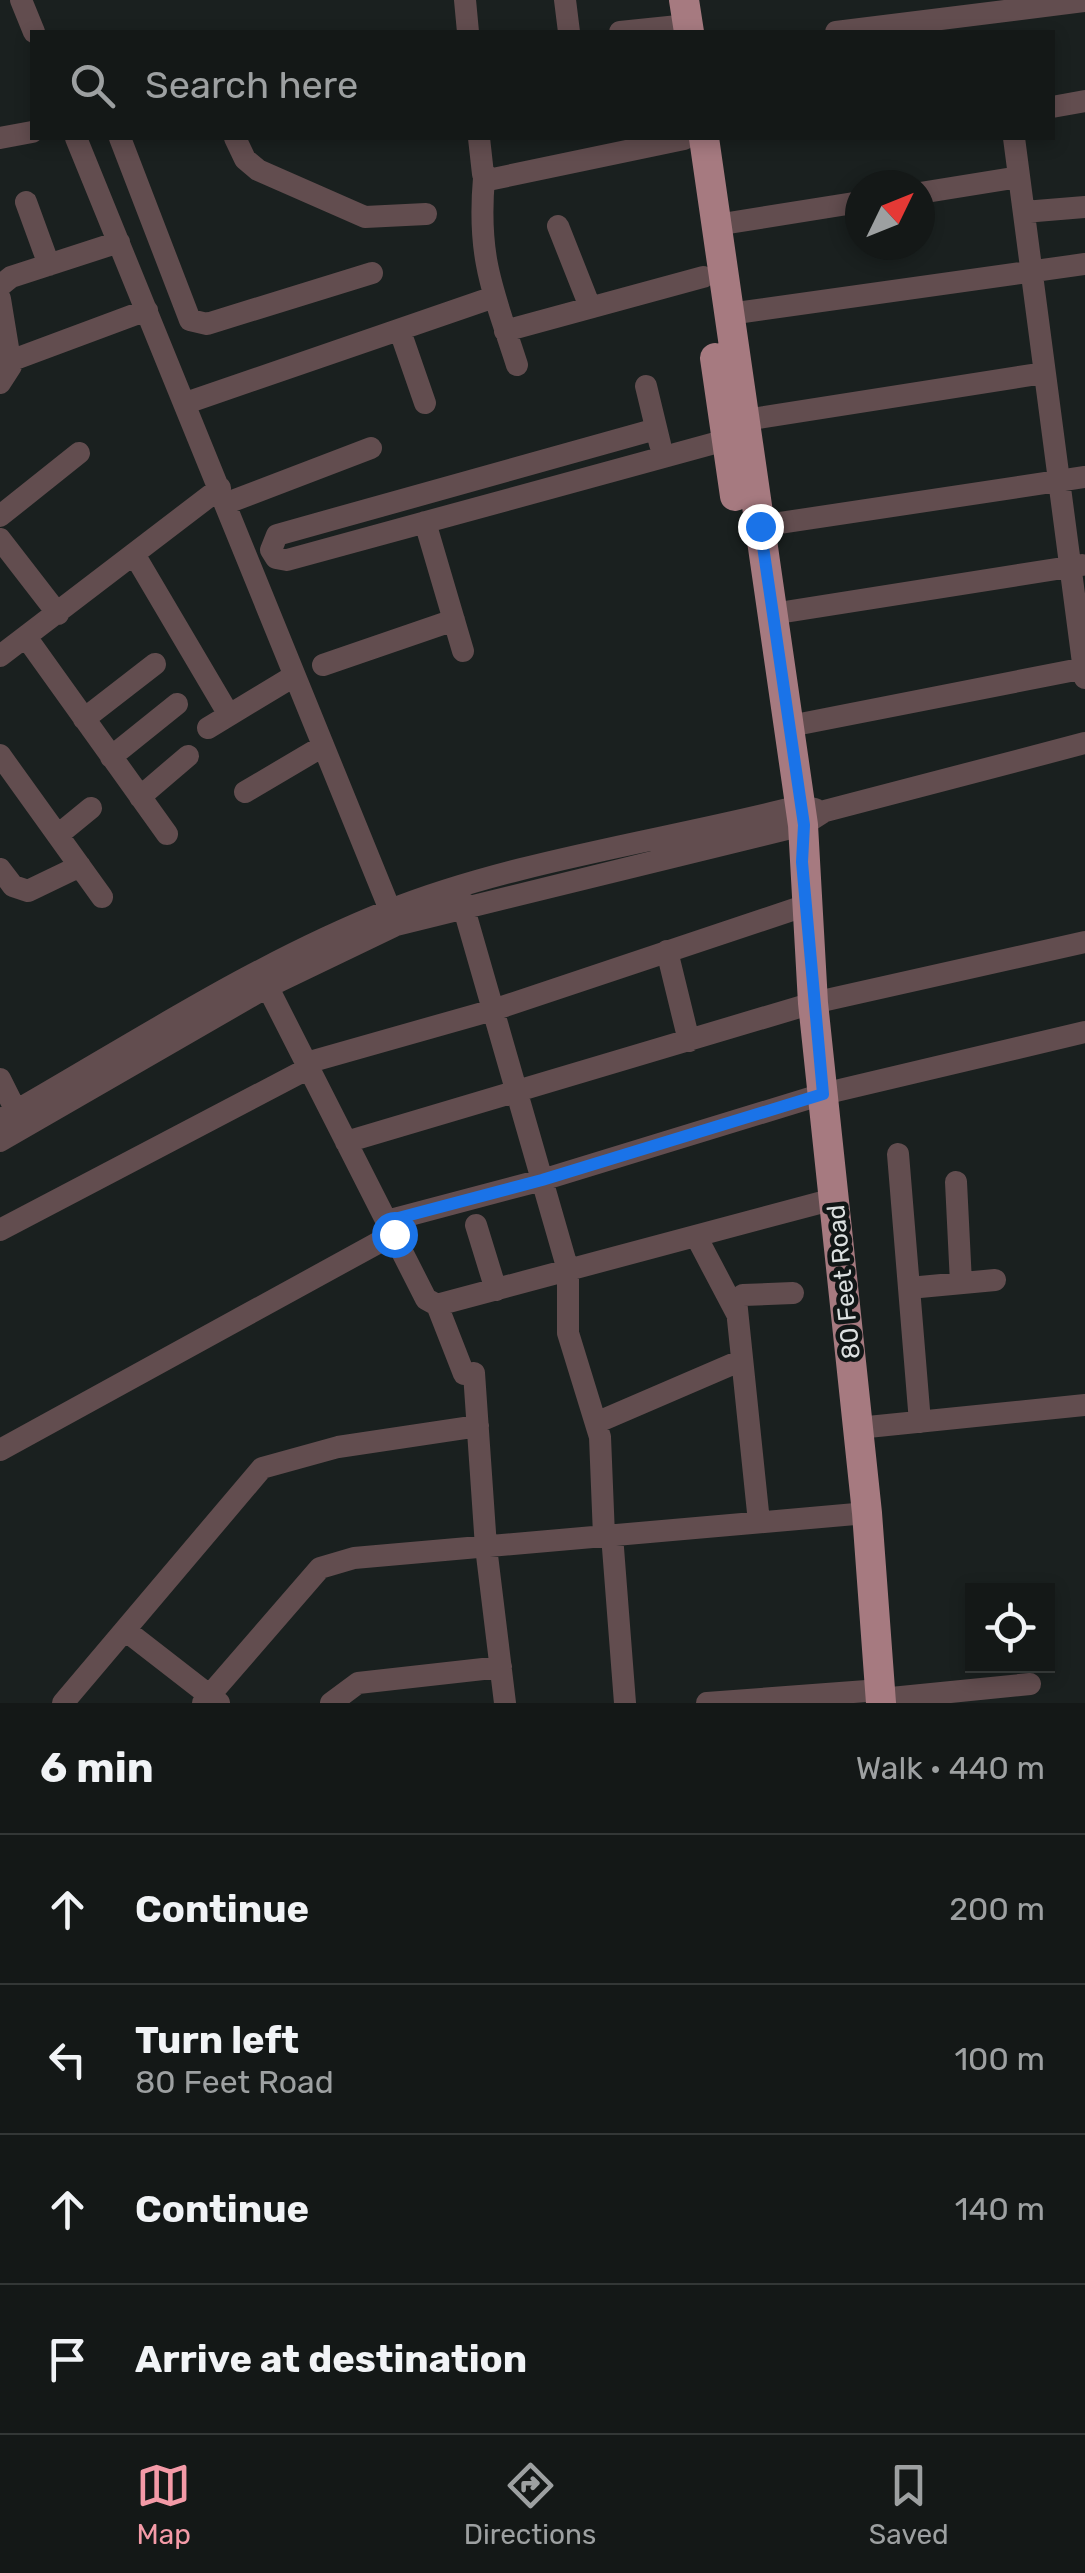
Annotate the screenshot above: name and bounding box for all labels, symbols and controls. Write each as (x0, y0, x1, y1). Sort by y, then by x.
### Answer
search box (30, 30, 1055, 140)
icon: search (65, 58, 120, 113)
text: Search here (145, 62, 358, 108)
north arrow (845, 170, 935, 260)
route end (738, 504, 784, 550)
street label: 80 Feet Road (821, 1203, 866, 1361)
route start (372, 1212, 418, 1258)
map controls (965, 1583, 1055, 1673)
button: locate (965, 1583, 1055, 1673)
text: 6 min (40, 1743, 154, 1793)
text: Walk · 440 m (856, 1749, 1045, 1787)
icon: ahead (40, 1882, 95, 1937)
text: Continue (135, 1886, 309, 1932)
text: 200 m (949, 1890, 1045, 1928)
text: Turn left (135, 2017, 299, 2063)
icon: left (40, 2032, 95, 2087)
text: 100 m (954, 2040, 1045, 2078)
text: 80 Feet Road (135, 2063, 334, 2101)
icon: ahead (40, 2182, 95, 2237)
text: Continue (135, 2186, 309, 2232)
text: 140 m (955, 2190, 1045, 2228)
icon: arrive (40, 2332, 95, 2387)
text: Arrive at destination (135, 2336, 527, 2382)
tab: Map (136, 2458, 191, 2551)
tab: Directions (464, 2458, 596, 2551)
tab: Saved (869, 2458, 949, 2551)

